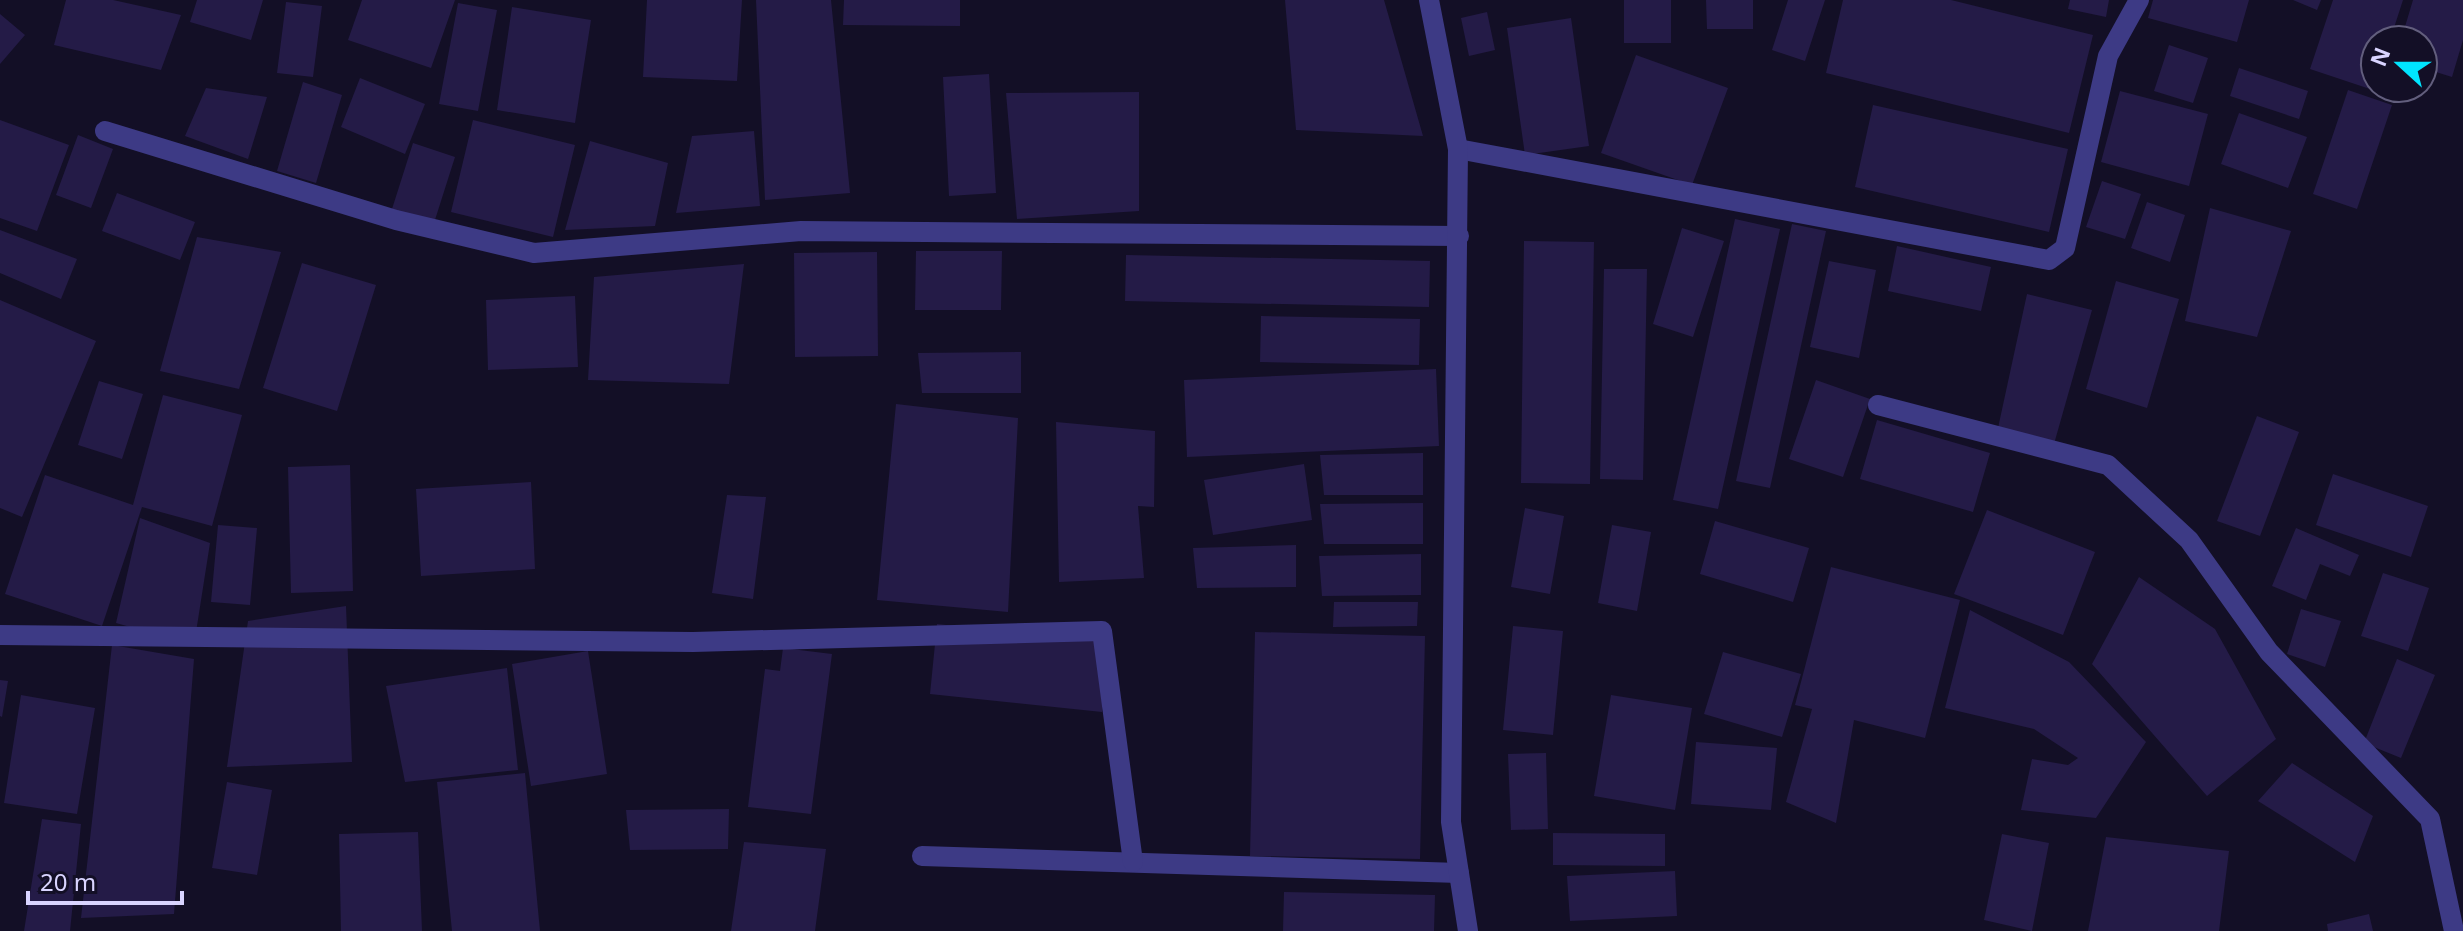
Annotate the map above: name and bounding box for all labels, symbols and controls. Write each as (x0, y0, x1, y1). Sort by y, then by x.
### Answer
north arrow (2359, 24, 2439, 104)
text: N (2362, 43, 2397, 70)
scale bar (28, 855, 182, 905)
text: 20 m (40, 865, 96, 898)

